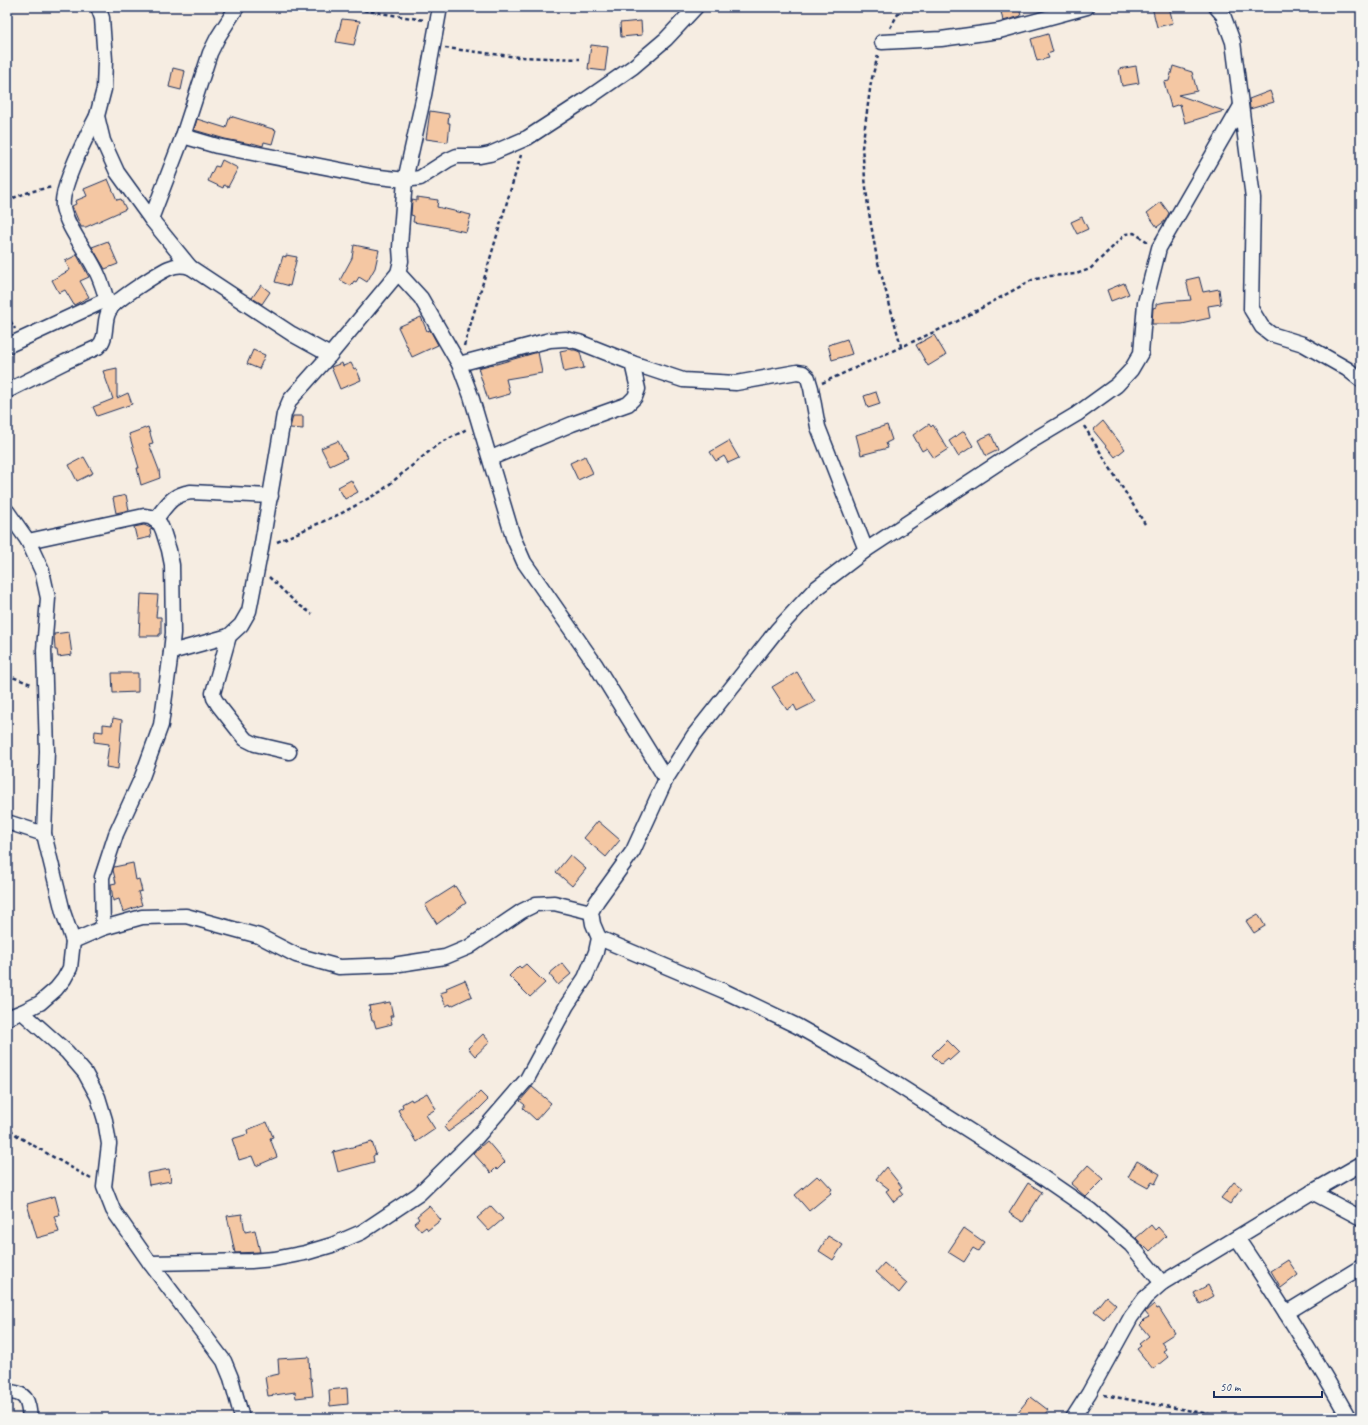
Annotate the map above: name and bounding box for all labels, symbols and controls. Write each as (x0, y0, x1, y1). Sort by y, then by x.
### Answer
scale bar (1214, 1373, 1322, 1399)
text: 50 m (1220, 1379, 1242, 1395)

